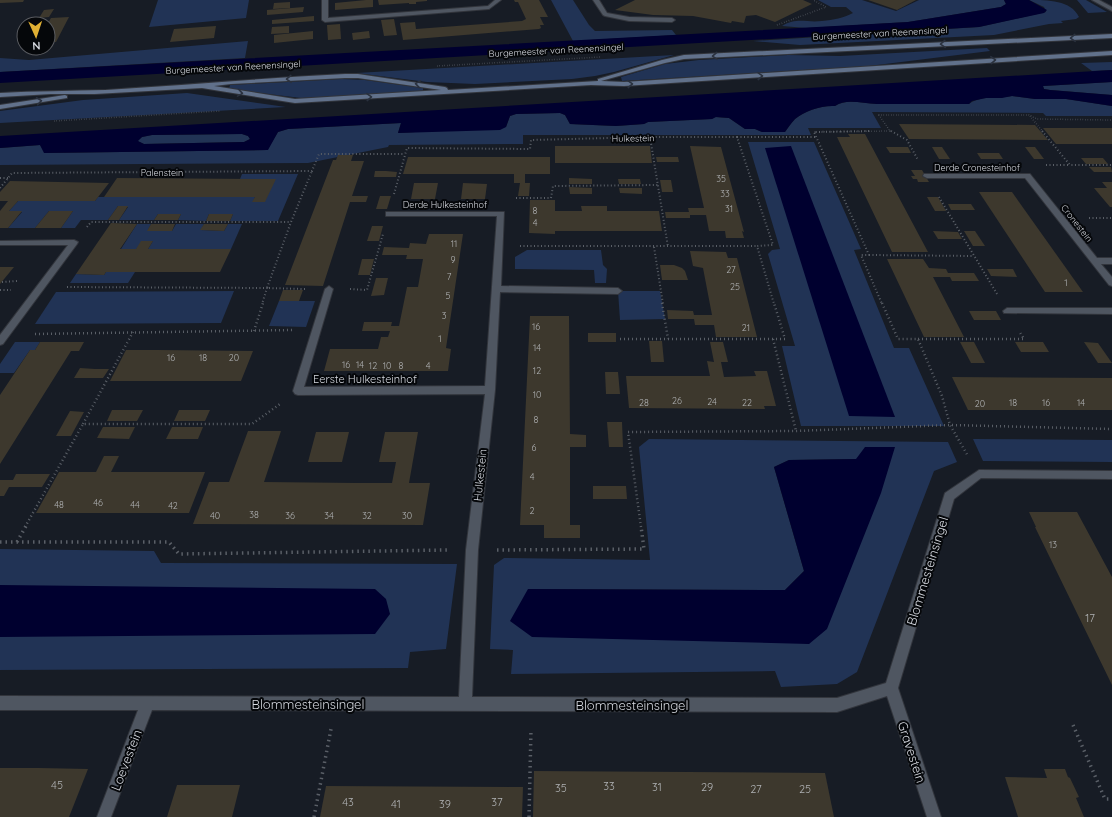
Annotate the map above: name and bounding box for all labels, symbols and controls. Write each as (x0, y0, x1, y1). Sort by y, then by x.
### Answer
north arrow (16, 16, 56, 56)
street label: Burgemeester van Reenensingel (812, 24, 948, 42)
one-way arrow (1070, 34, 1076, 42)
text: N (32, 39, 41, 53)
one-way arrow (940, 40, 946, 49)
street label: Burgemeester van Reenensingel (488, 41, 624, 59)
one-way arrow (712, 51, 718, 60)
one-way arrow (990, 55, 996, 64)
street label: Burgemeester van Reenensingel (165, 58, 301, 76)
one-way arrow (757, 71, 763, 80)
one-way arrow (286, 74, 292, 83)
one-way arrow (627, 79, 633, 88)
one-way arrow (415, 80, 422, 89)
one-way arrow (237, 88, 243, 97)
one-way arrow (366, 93, 372, 102)
one-way arrow (36, 97, 42, 106)
street label: Hulkestein (611, 132, 655, 144)
street label: Derde Cronesteinhof (934, 162, 1021, 173)
street label: Palenstein (141, 167, 183, 178)
house number: 35 (716, 173, 726, 184)
house number: 33 (720, 188, 730, 199)
street label: Derde Hulkesteinhof (403, 199, 488, 210)
street label: Cronestein (1059, 202, 1095, 244)
house number: 31 (725, 203, 733, 214)
house number: 8 (533, 205, 538, 216)
house number: 4 (533, 217, 538, 228)
house number: 11 (451, 238, 457, 249)
house number: 9 (450, 254, 456, 265)
house number: 27 (726, 264, 736, 275)
house number: 7 (447, 271, 452, 282)
house number: 1 (1064, 277, 1068, 288)
house number: 25 (730, 281, 740, 292)
house number: 5 (446, 290, 451, 301)
house number: 3 (442, 310, 447, 321)
house number: 16 (532, 321, 540, 332)
house number: 21 (742, 322, 750, 333)
house number: 1 (438, 333, 442, 344)
house number: 14 (533, 342, 541, 353)
house number: 16 (167, 352, 175, 363)
house number: 18 (199, 352, 207, 363)
house number: 20 (229, 352, 239, 363)
house number: 16 (342, 359, 350, 370)
house number: 14 (356, 359, 364, 370)
house number: 12 (369, 360, 377, 371)
house number: 10 (383, 360, 391, 371)
house number: 8 (399, 360, 404, 371)
house number: 4 (426, 360, 431, 371)
house number: 12 (533, 365, 541, 376)
street label: Eerste Hulkesteinhof (313, 372, 417, 386)
house number: 10 (533, 389, 541, 400)
house number: 26 (672, 395, 682, 406)
house number: 24 (707, 396, 717, 407)
house number: 28 (639, 397, 649, 408)
house number: 22 (742, 397, 752, 408)
house number: 18 (1009, 397, 1017, 408)
house number: 16 (1042, 397, 1050, 408)
house number: 14 (1077, 397, 1085, 408)
house number: 20 (975, 398, 985, 409)
house number: 8 (534, 414, 539, 425)
house number: 6 (532, 442, 537, 453)
street label: Hulkestein (470, 448, 490, 502)
house number: 4 (530, 471, 535, 482)
house number: 46 (93, 497, 103, 508)
house number: 48 (54, 499, 64, 510)
house number: 44 (130, 499, 140, 510)
house number: 42 (168, 500, 178, 511)
house number: 2 (530, 505, 535, 516)
house number: 38 (249, 509, 259, 520)
house number: 40 (210, 510, 220, 521)
house number: 36 (285, 510, 295, 521)
house number: 34 (324, 510, 334, 521)
house number: 32 (362, 510, 372, 521)
house number: 30 (402, 510, 412, 521)
street label: Blommesteinsingel (903, 515, 951, 627)
house number: 13 (1049, 539, 1057, 550)
house number: 17 (1085, 611, 1095, 625)
street label: Blommesteinsingel (252, 696, 364, 712)
street label: Blommesteinsingel (576, 697, 688, 713)
street label: Gravestein (895, 719, 929, 785)
street label: Loevestein (107, 727, 145, 793)
house number: 45 (51, 778, 63, 792)
house number: 33 (603, 779, 615, 793)
house number: 31 (652, 780, 662, 794)
house number: 29 (701, 780, 713, 794)
house number: 35 (555, 781, 567, 795)
house number: 27 (750, 782, 762, 796)
house number: 25 (799, 782, 811, 796)
house number: 43 (342, 795, 354, 809)
house number: 37 (491, 795, 503, 809)
house number: 41 (391, 797, 401, 811)
house number: 39 (439, 797, 451, 811)

